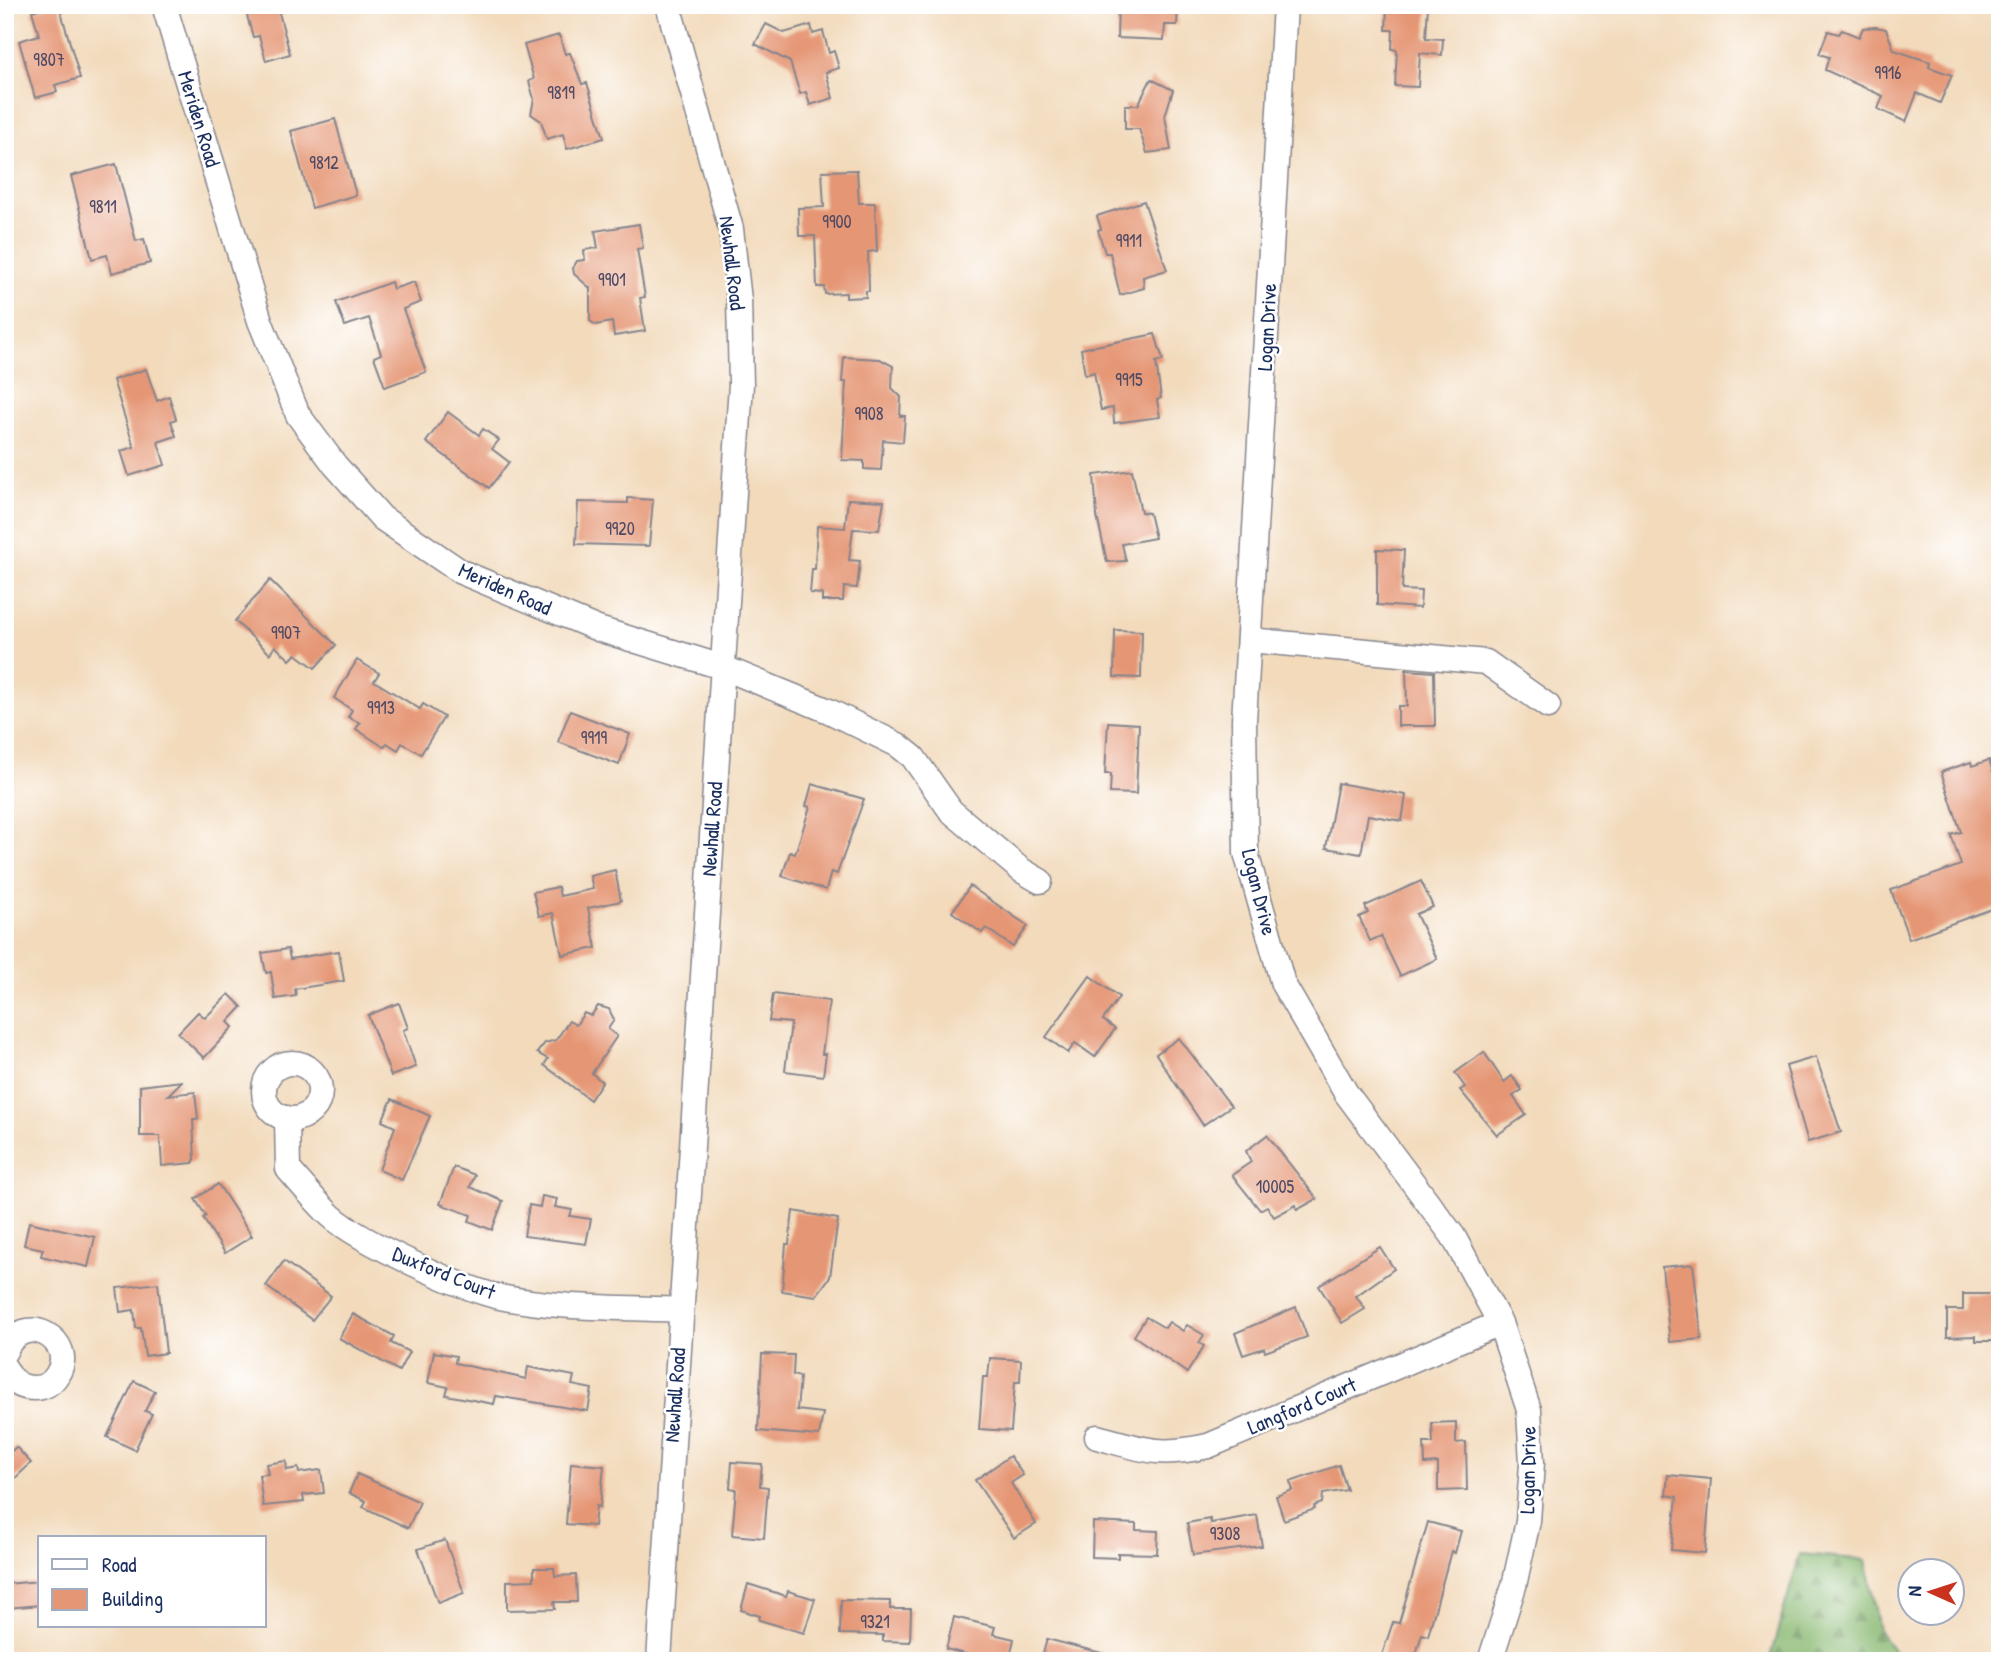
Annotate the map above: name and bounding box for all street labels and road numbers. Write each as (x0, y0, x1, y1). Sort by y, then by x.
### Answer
street label: Meriden Road (171, 67, 228, 170)
street label: Newhall Road (712, 214, 753, 312)
street label: Logan Drive (1250, 282, 1283, 372)
street label: Meriden Road (454, 555, 556, 622)
street label: Newhall Road (694, 781, 729, 877)
street label: Logan Drive (1235, 846, 1284, 938)
street label: Duxford Court (388, 1239, 501, 1307)
street label: Newhall Road (657, 1347, 692, 1443)
street label: Langford Court (1243, 1369, 1361, 1441)
street label: Logan Drive (1512, 1426, 1543, 1514)

